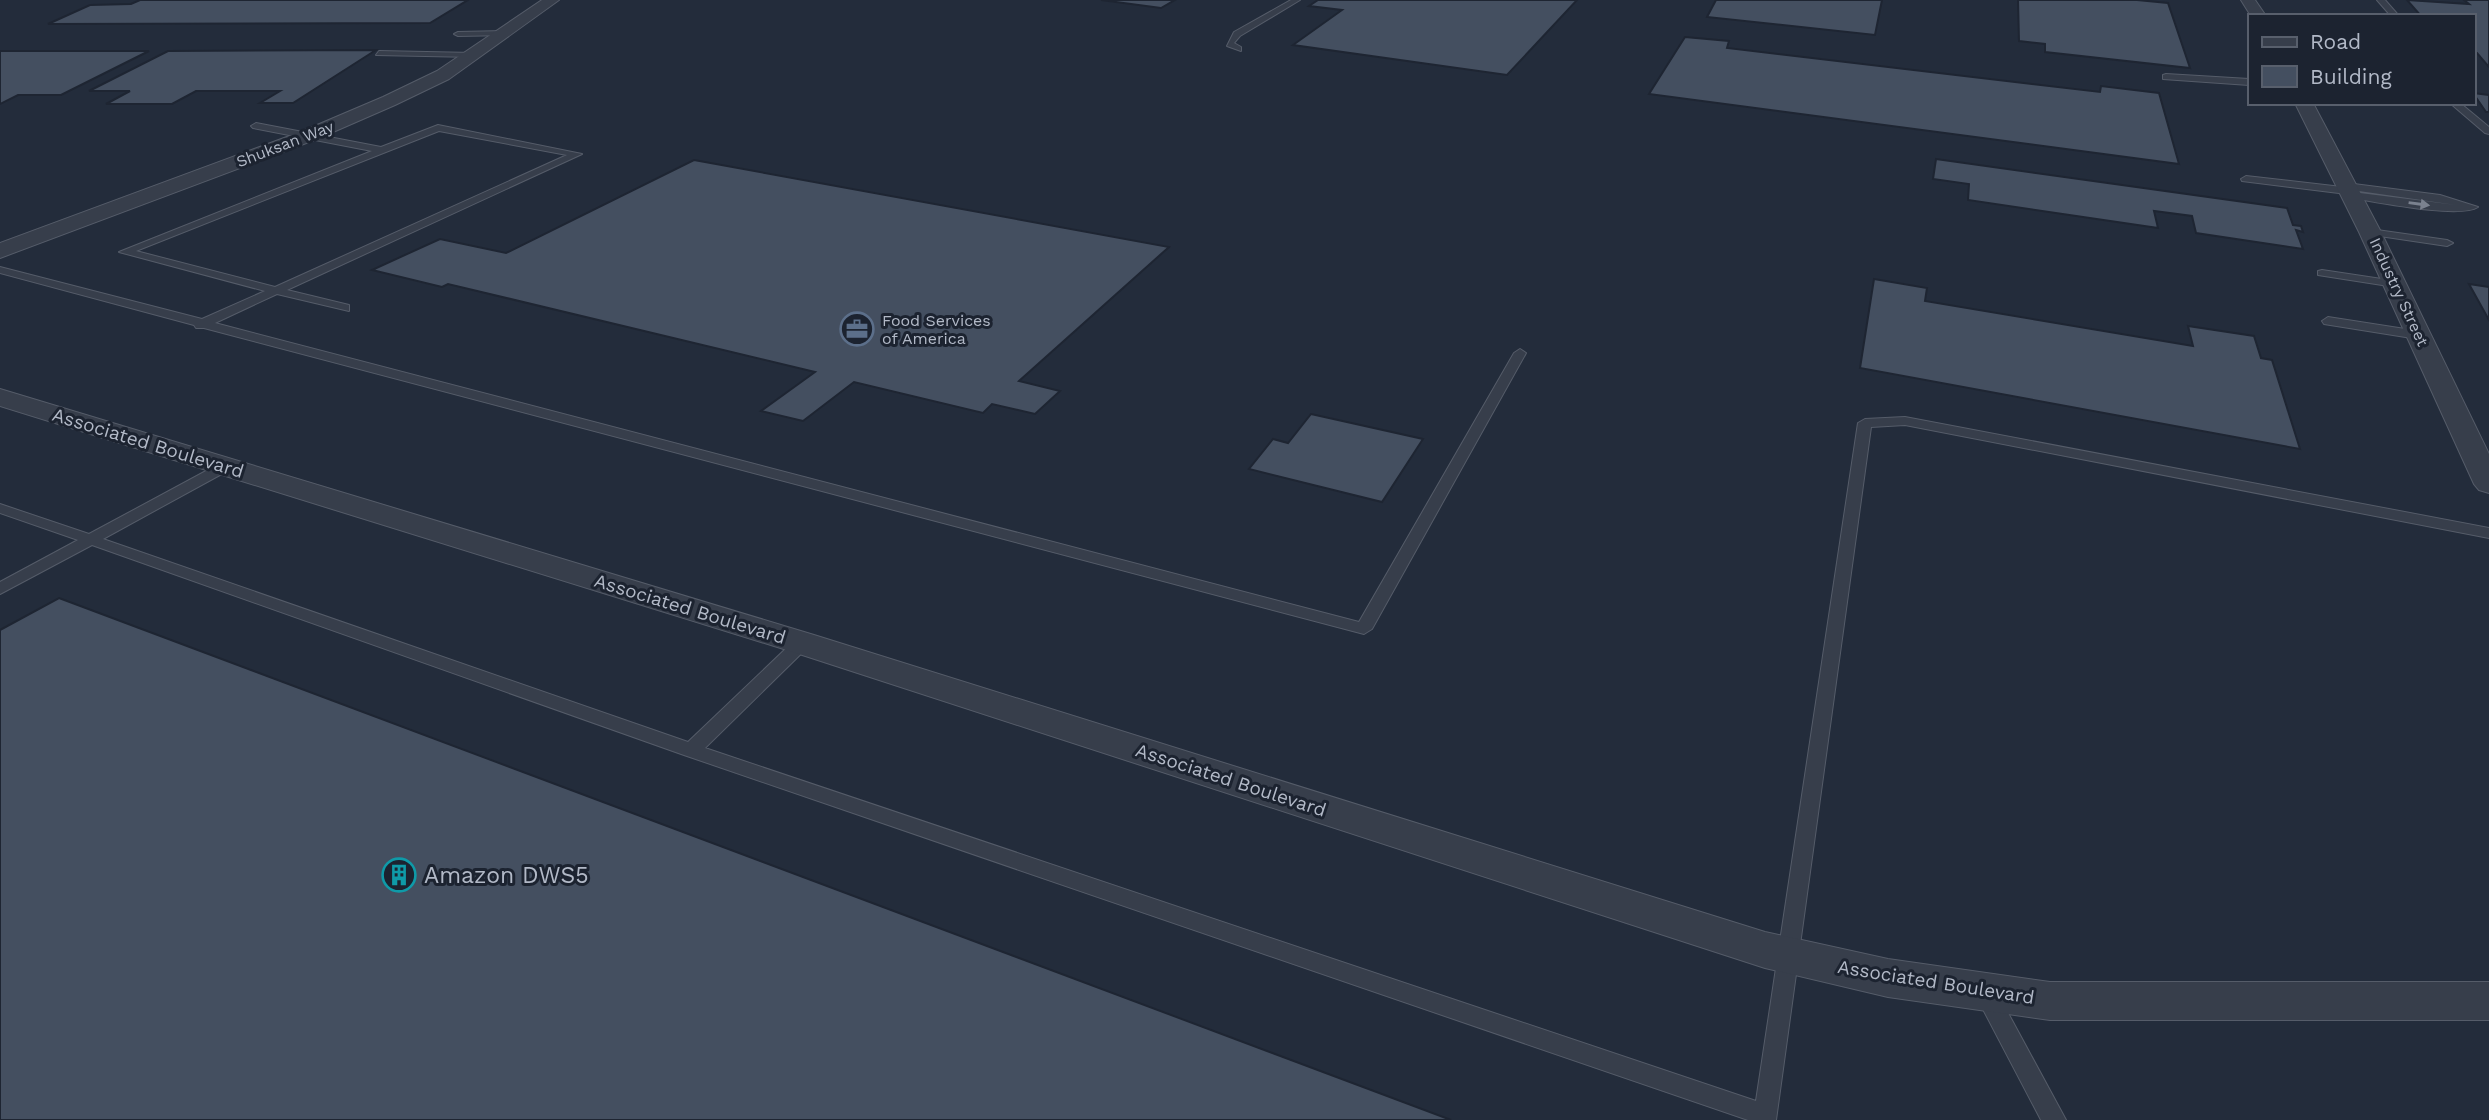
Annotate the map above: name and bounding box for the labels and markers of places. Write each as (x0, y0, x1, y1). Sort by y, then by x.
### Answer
office icon: Food Services of America (838, 310, 876, 348)
place label: Food Services of America (882, 311, 991, 348)
building icon: Amazon DWS5 (380, 856, 418, 894)
place label: Amazon DWS5 (424, 862, 589, 889)

